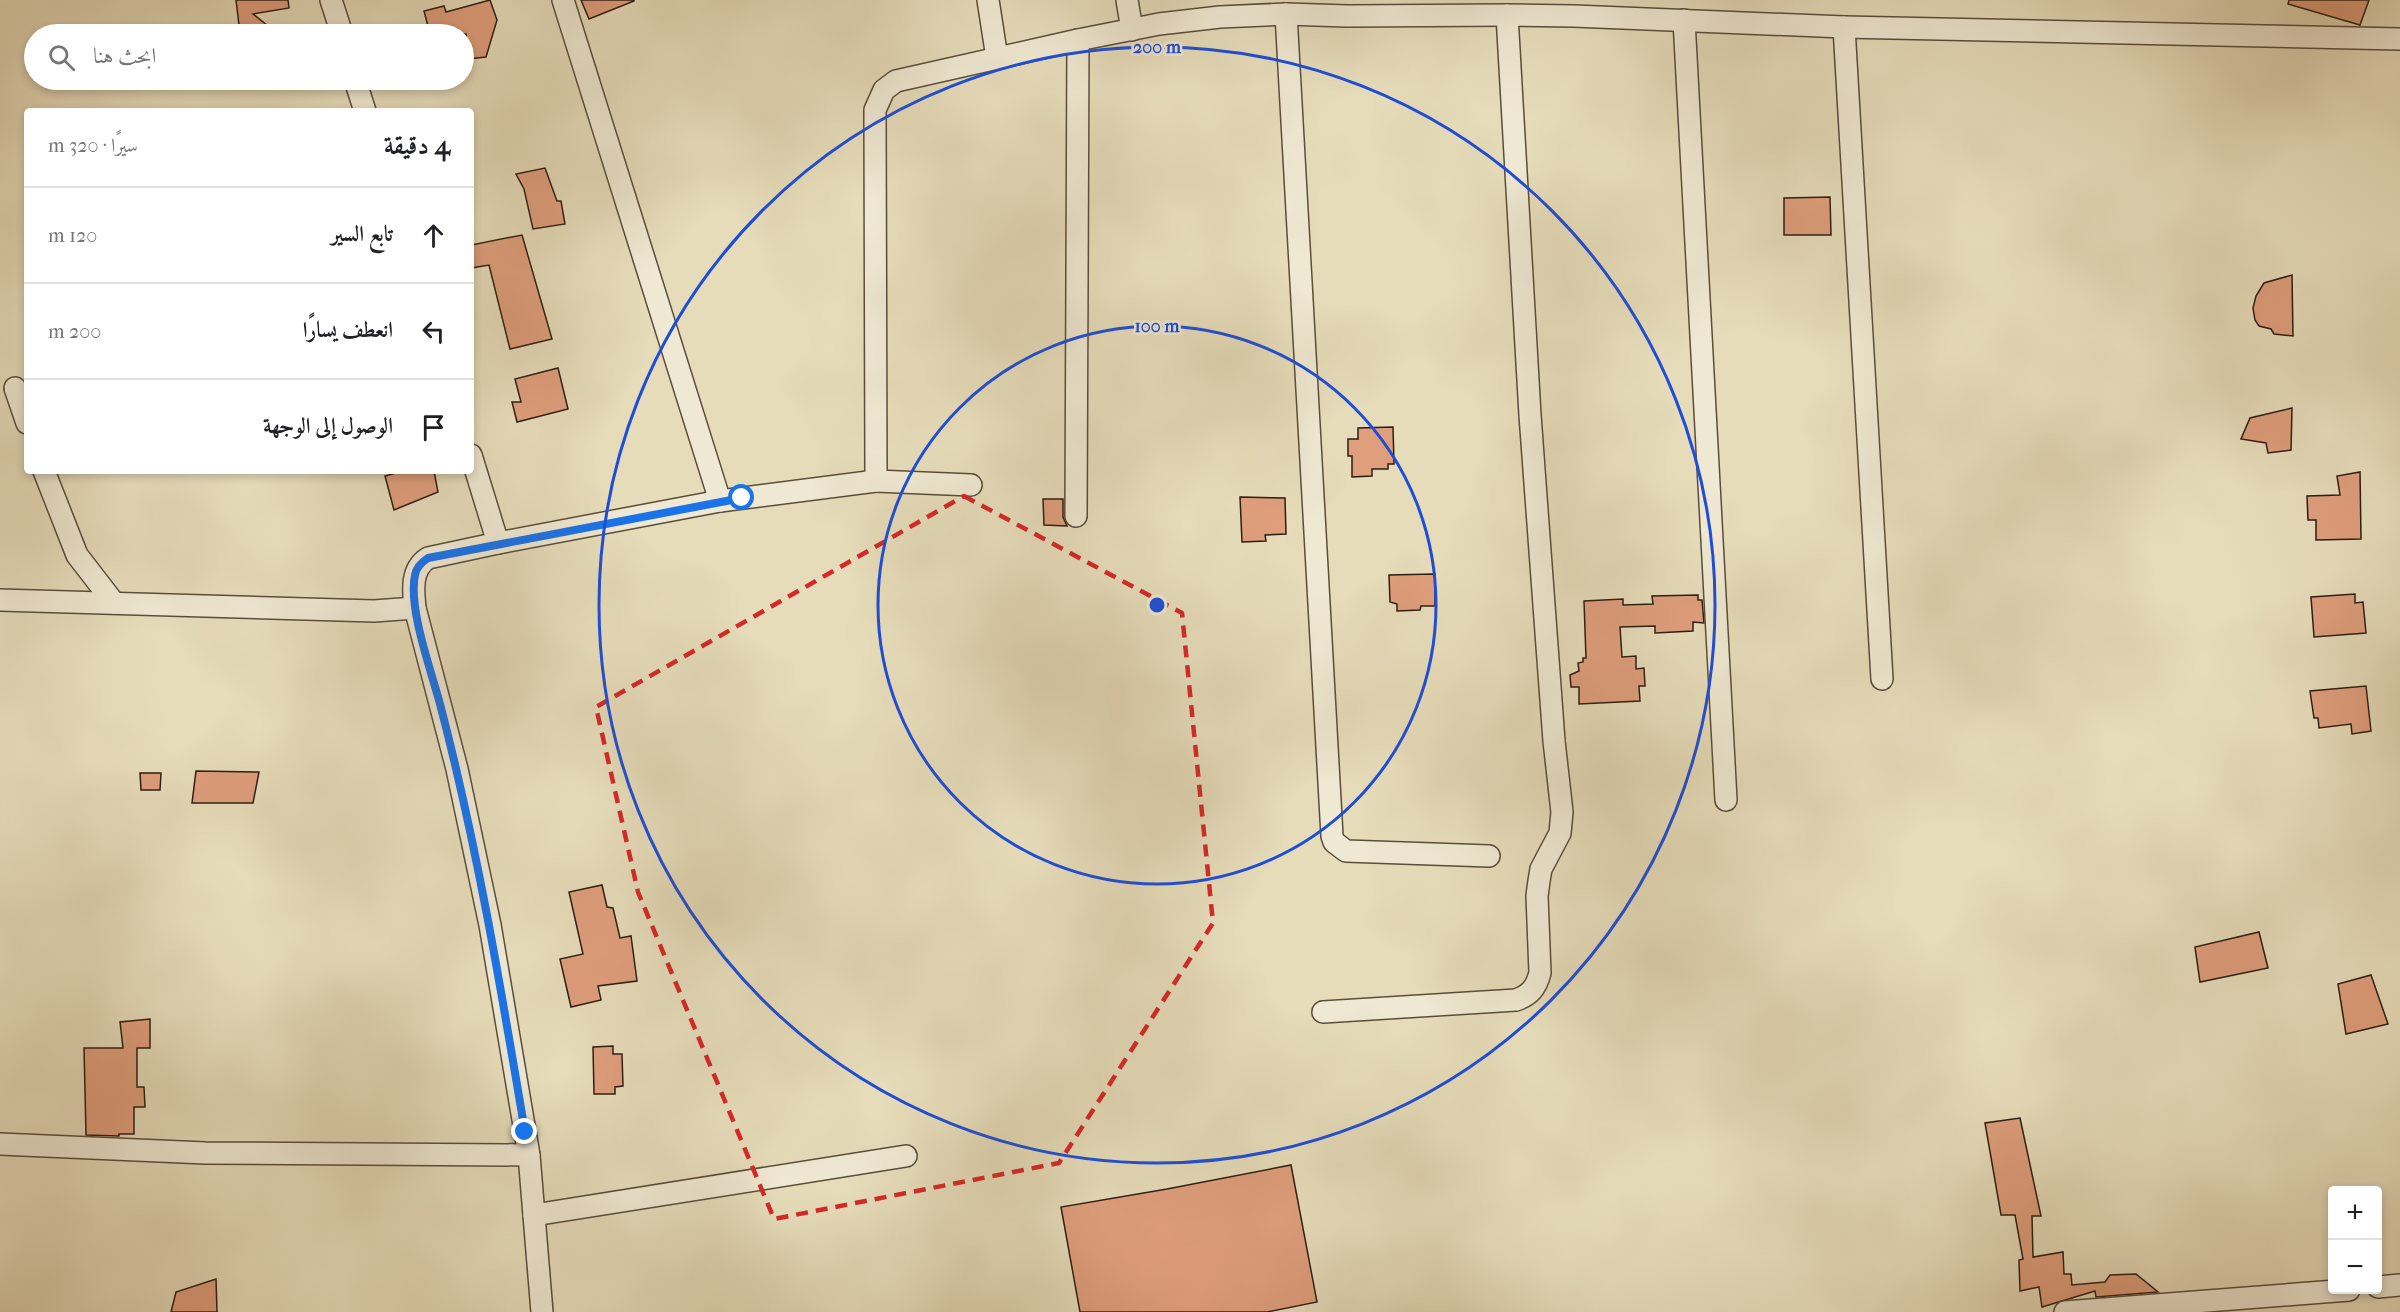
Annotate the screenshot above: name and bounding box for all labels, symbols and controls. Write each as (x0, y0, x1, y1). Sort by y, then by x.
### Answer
search box (24, 24, 474, 90)
text: 200 m (1133, 37, 1182, 58)
icon: search (45, 41, 78, 74)
text: ابحث هنا (93, 43, 156, 69)
text: 4 دقيقة (384, 130, 450, 161)
text: سيرًا · 320 m (48, 134, 138, 157)
icon: ahead (417, 219, 450, 252)
text: تابع السير (331, 221, 393, 247)
text: 120 m (48, 224, 97, 247)
icon: left (417, 315, 450, 348)
text: 100 m (1134, 316, 1181, 337)
text: انعطف يسارًا (303, 317, 393, 343)
text: 200 m (48, 320, 101, 343)
icon: arrive (417, 411, 450, 444)
text: الوصول إلى الوجهة (263, 413, 393, 439)
route start (728, 484, 754, 510)
centre of rings (1147, 595, 1167, 615)
route end (511, 1118, 537, 1144)
map controls (2328, 1186, 2382, 1294)
button: + (2328, 1186, 2382, 1240)
button: − (2328, 1240, 2382, 1294)

